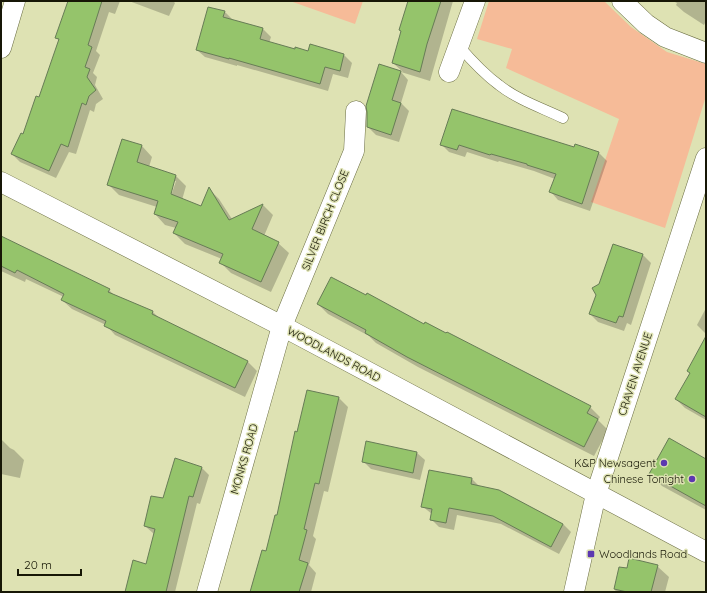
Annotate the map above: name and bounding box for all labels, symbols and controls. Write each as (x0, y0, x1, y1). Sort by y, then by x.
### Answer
street label: SILVER BIRCH CLOSE (298, 168, 352, 272)
street label: WOODLANDS ROAD (285, 323, 383, 385)
street label: CRAVEN AVENUE (615, 330, 655, 418)
street label: MONKS ROAD (227, 422, 261, 496)
place label: K&P Newsagent (574, 456, 656, 470)
marker: K&P Newsagent (659, 458, 669, 468)
place label: Chinese Tonight (604, 472, 684, 486)
marker: Chinese Tonight (687, 474, 697, 484)
place label: Woodlands Road (599, 547, 687, 561)
marker: Woodlands Road (586, 549, 596, 559)
scale bar (18, 551, 81, 577)
text: 20 m (24, 557, 52, 572)

